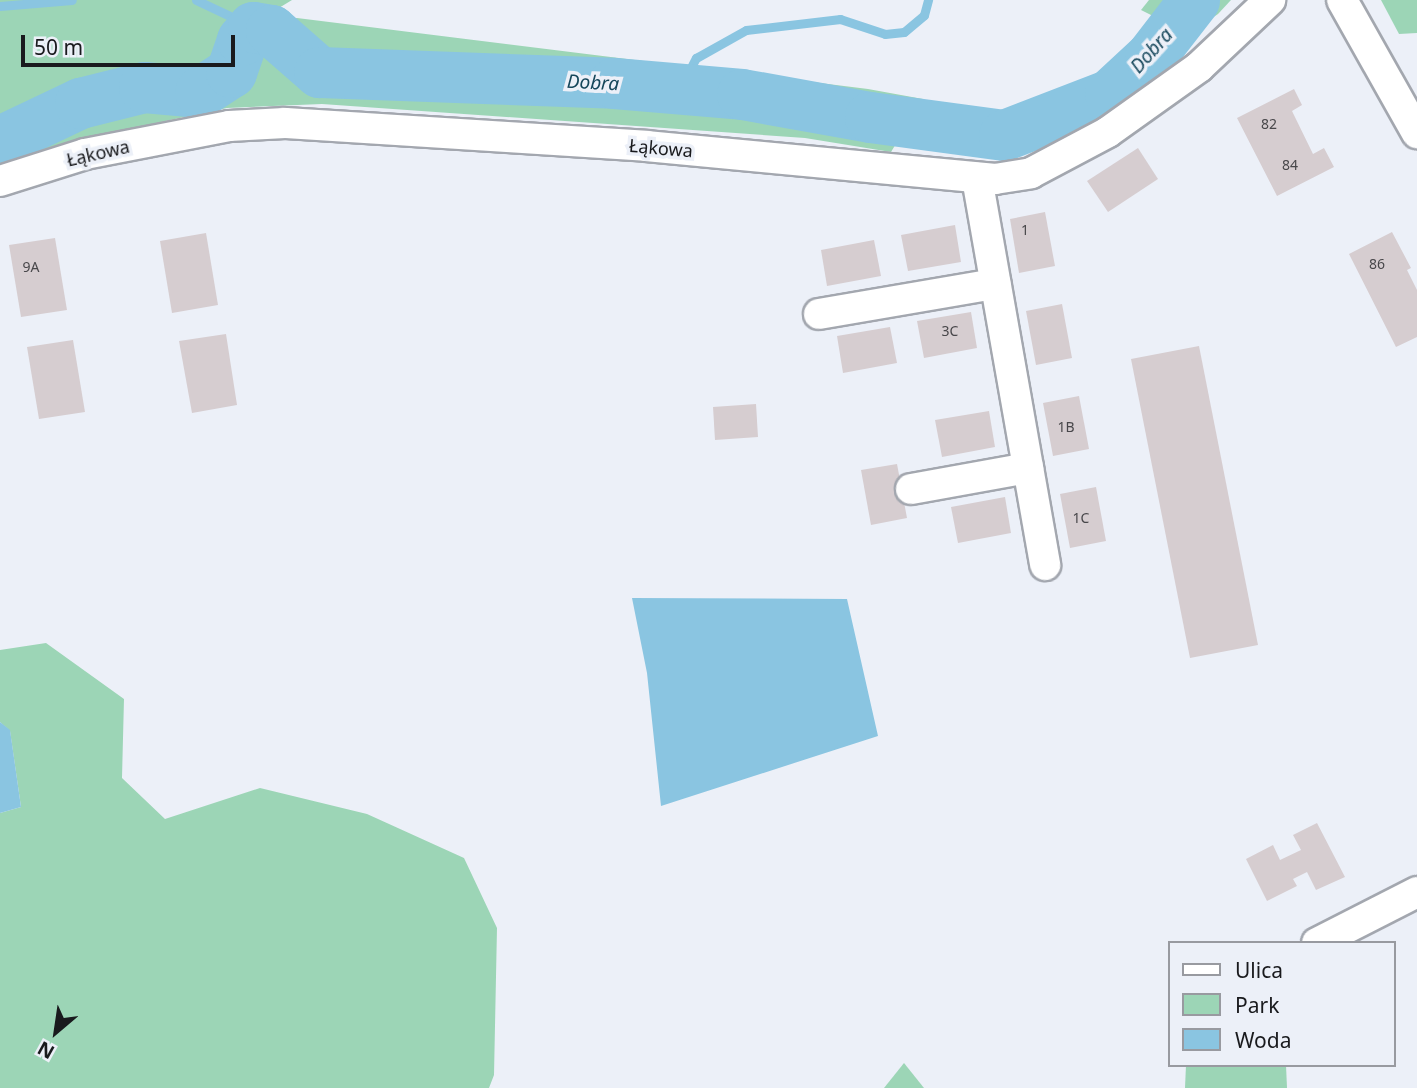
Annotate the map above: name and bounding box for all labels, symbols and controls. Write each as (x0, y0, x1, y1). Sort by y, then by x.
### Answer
scale bar (24, 21, 238, 65)
water label: Dobra (1126, 24, 1178, 78)
text: 50 m (34, 33, 83, 61)
water label: Dobra (566, 70, 620, 96)
house number: 82 (1261, 116, 1277, 132)
street label: Łąkowa (628, 134, 694, 162)
street label: Łąkowa (64, 135, 132, 171)
house number: 84 (1282, 157, 1298, 173)
house number: 1 (1021, 222, 1029, 238)
house number: 86 (1369, 256, 1385, 272)
house number: 9A (23, 259, 39, 275)
house number: 3C (942, 323, 958, 339)
house number: 1B (1057, 419, 1075, 435)
house number: 1C (1073, 510, 1089, 526)
legend (1168, 941, 1396, 1067)
text: Ulica (1235, 956, 1283, 984)
text: Park (1235, 991, 1279, 1019)
north arrow (21, 997, 91, 1067)
text: Woda (1235, 1026, 1292, 1054)
text: N (33, 1035, 59, 1065)

